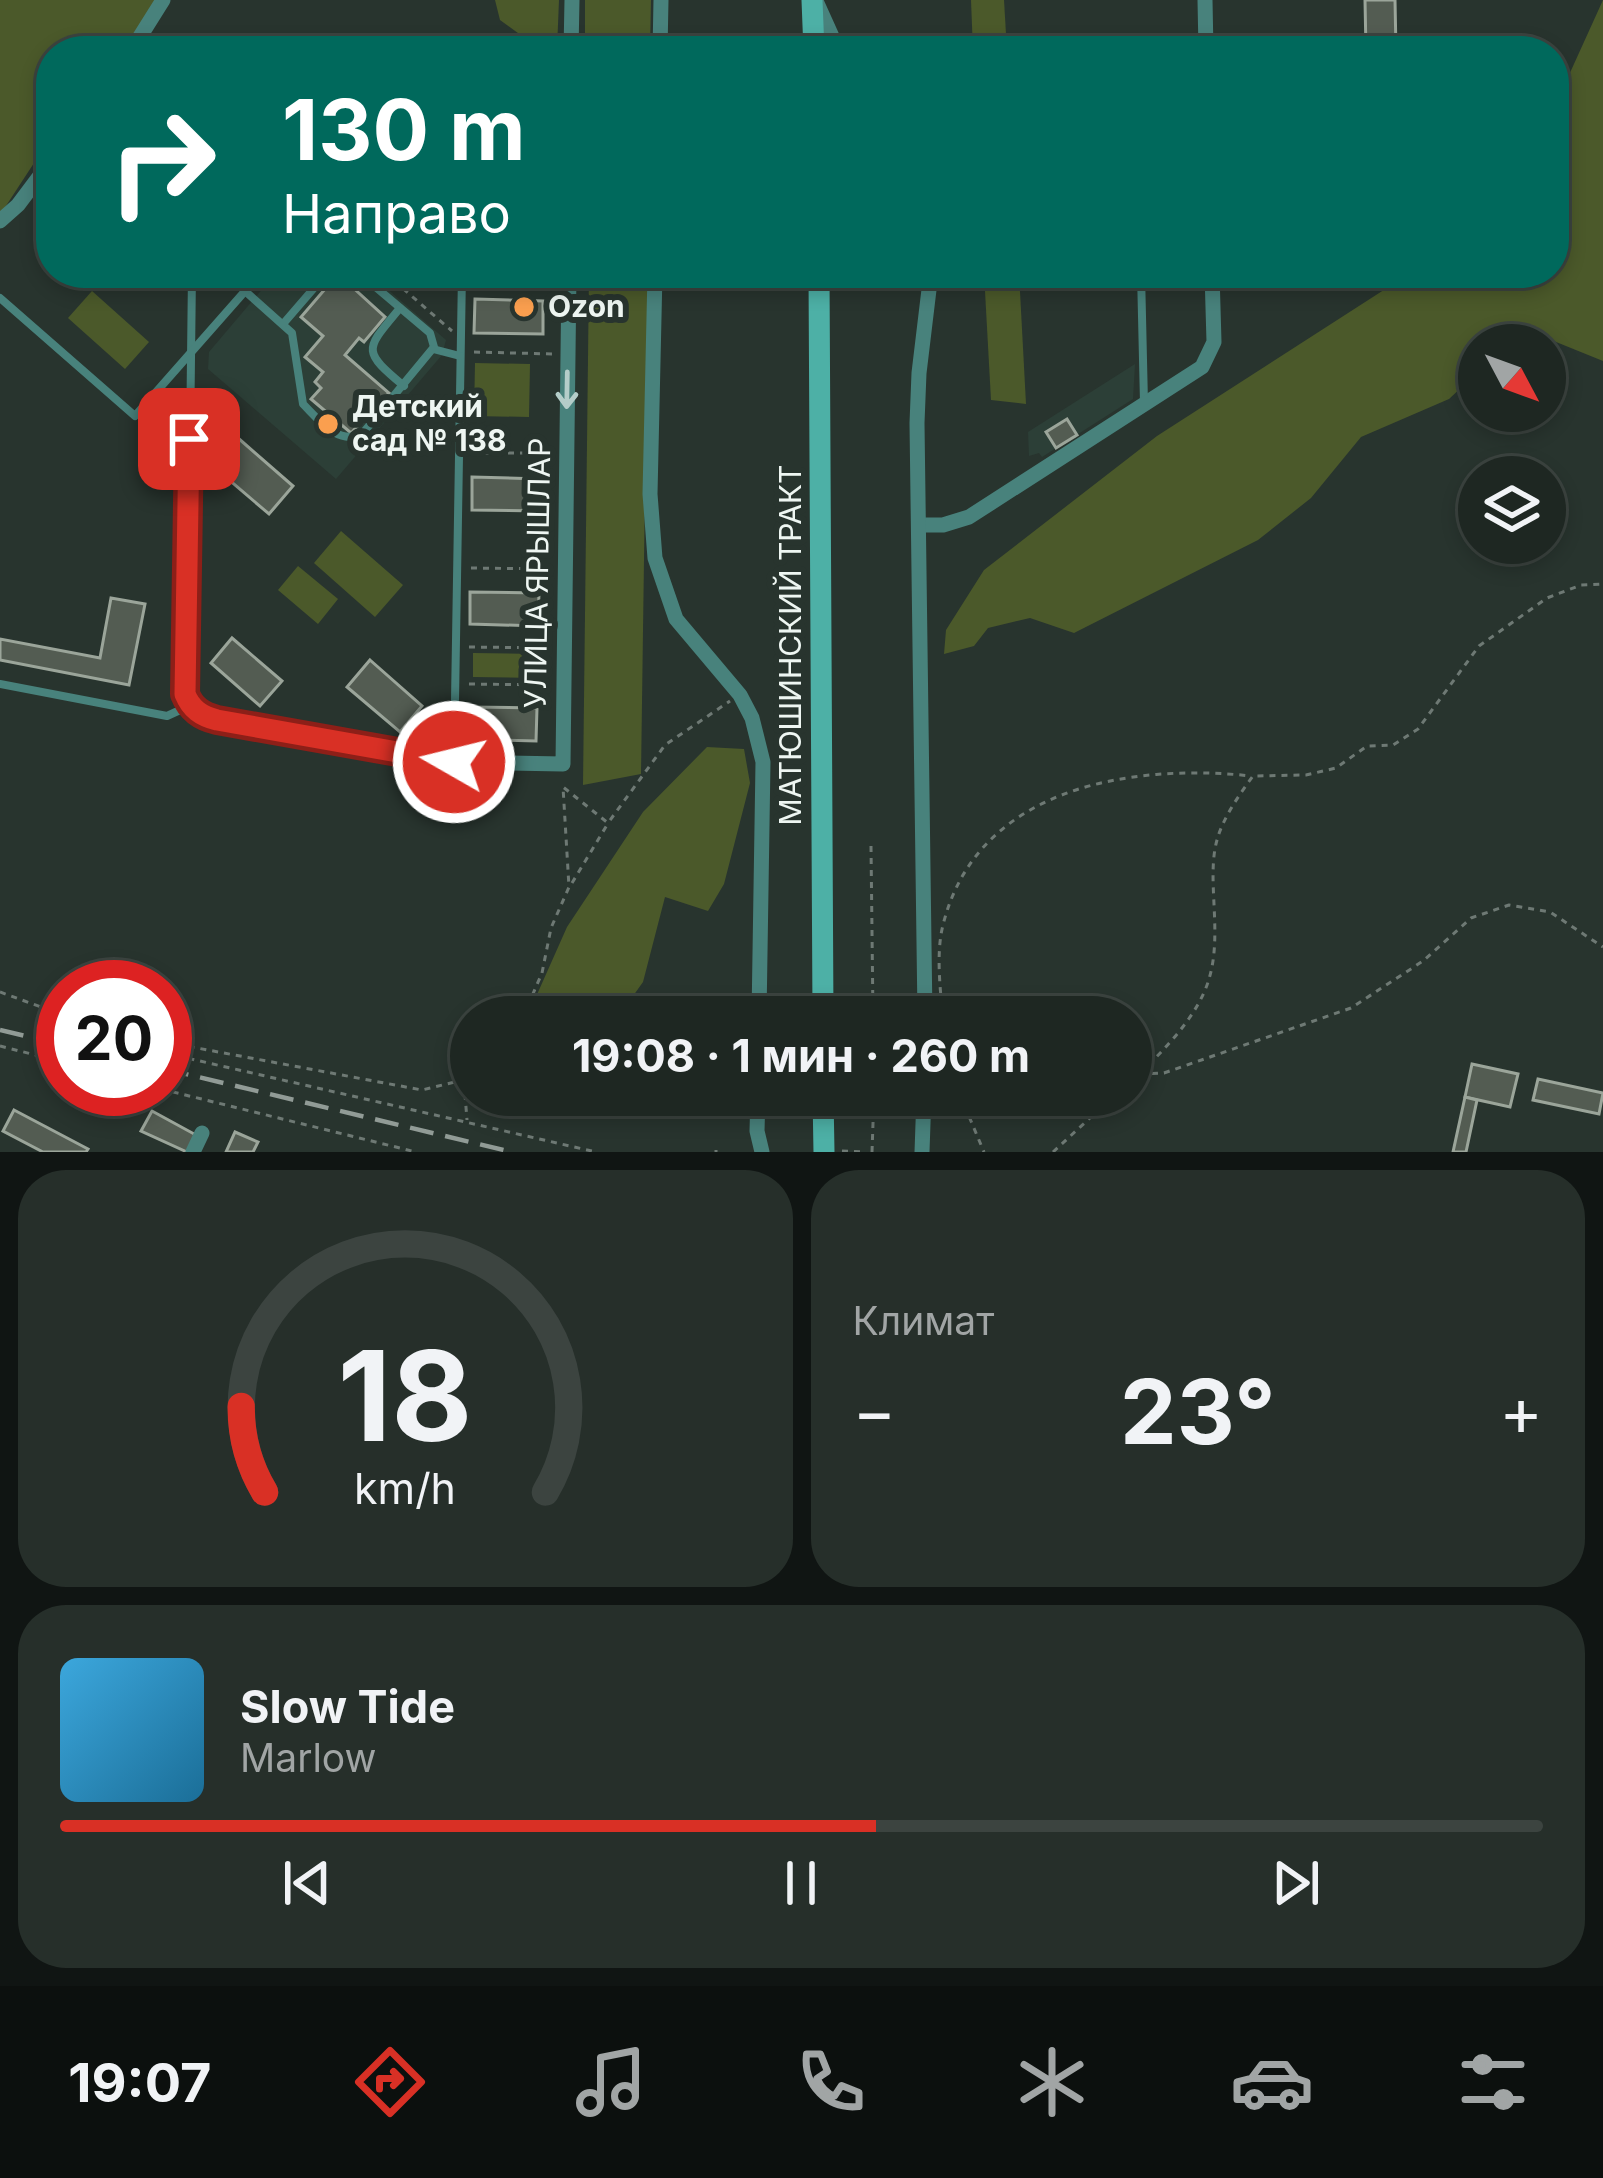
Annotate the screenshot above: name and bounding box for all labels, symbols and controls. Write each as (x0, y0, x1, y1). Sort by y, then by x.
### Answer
text: 130 m (282, 79, 526, 180)
icon: right (84, 84, 240, 240)
text: Направо (282, 181, 511, 246)
place label: Ozon (548, 288, 625, 324)
marker: Ozon (511, 294, 537, 320)
north arrow (1458, 324, 1566, 432)
map controls (1458, 324, 1566, 564)
one-way arrow (556, 370, 578, 409)
pin (138, 388, 240, 490)
place label: Детский сад № 138 (352, 388, 507, 458)
icon: arrive (156, 406, 222, 472)
marker: Детский сад № 138 (315, 411, 341, 437)
street label: УЛИЦА ЯРЫШЛАР (517, 437, 557, 709)
button: layers (1458, 456, 1566, 564)
street label: МАТЮШИНСКИЙ ТРАКТ (772, 465, 808, 825)
position arrow (391, 699, 517, 825)
speed limit sign: 20 (36, 960, 192, 1116)
text: 19:08 · 1 мин · 260 m (572, 1028, 1030, 1083)
text: Климат (853, 1297, 994, 1344)
text: 18 (338, 1320, 473, 1471)
text: 23° (1120, 1357, 1276, 1466)
text: − (853, 1371, 896, 1451)
text: + (1499, 1371, 1543, 1451)
text: km/h (354, 1461, 456, 1513)
text: Slow Tide (240, 1679, 455, 1734)
text: Marlow (240, 1734, 376, 1781)
icon: previous (274, 1850, 340, 1916)
icon: pause (768, 1850, 834, 1916)
icon: next (1263, 1850, 1329, 1916)
icon: directions (348, 2040, 432, 2124)
icon: music (569, 2040, 653, 2124)
icon: phone (789, 2040, 873, 2124)
icon: climate (1010, 2040, 1094, 2124)
icon: car (1230, 2040, 1314, 2124)
icon: filters (1451, 2040, 1535, 2124)
text: 19:07 (68, 2050, 211, 2115)

